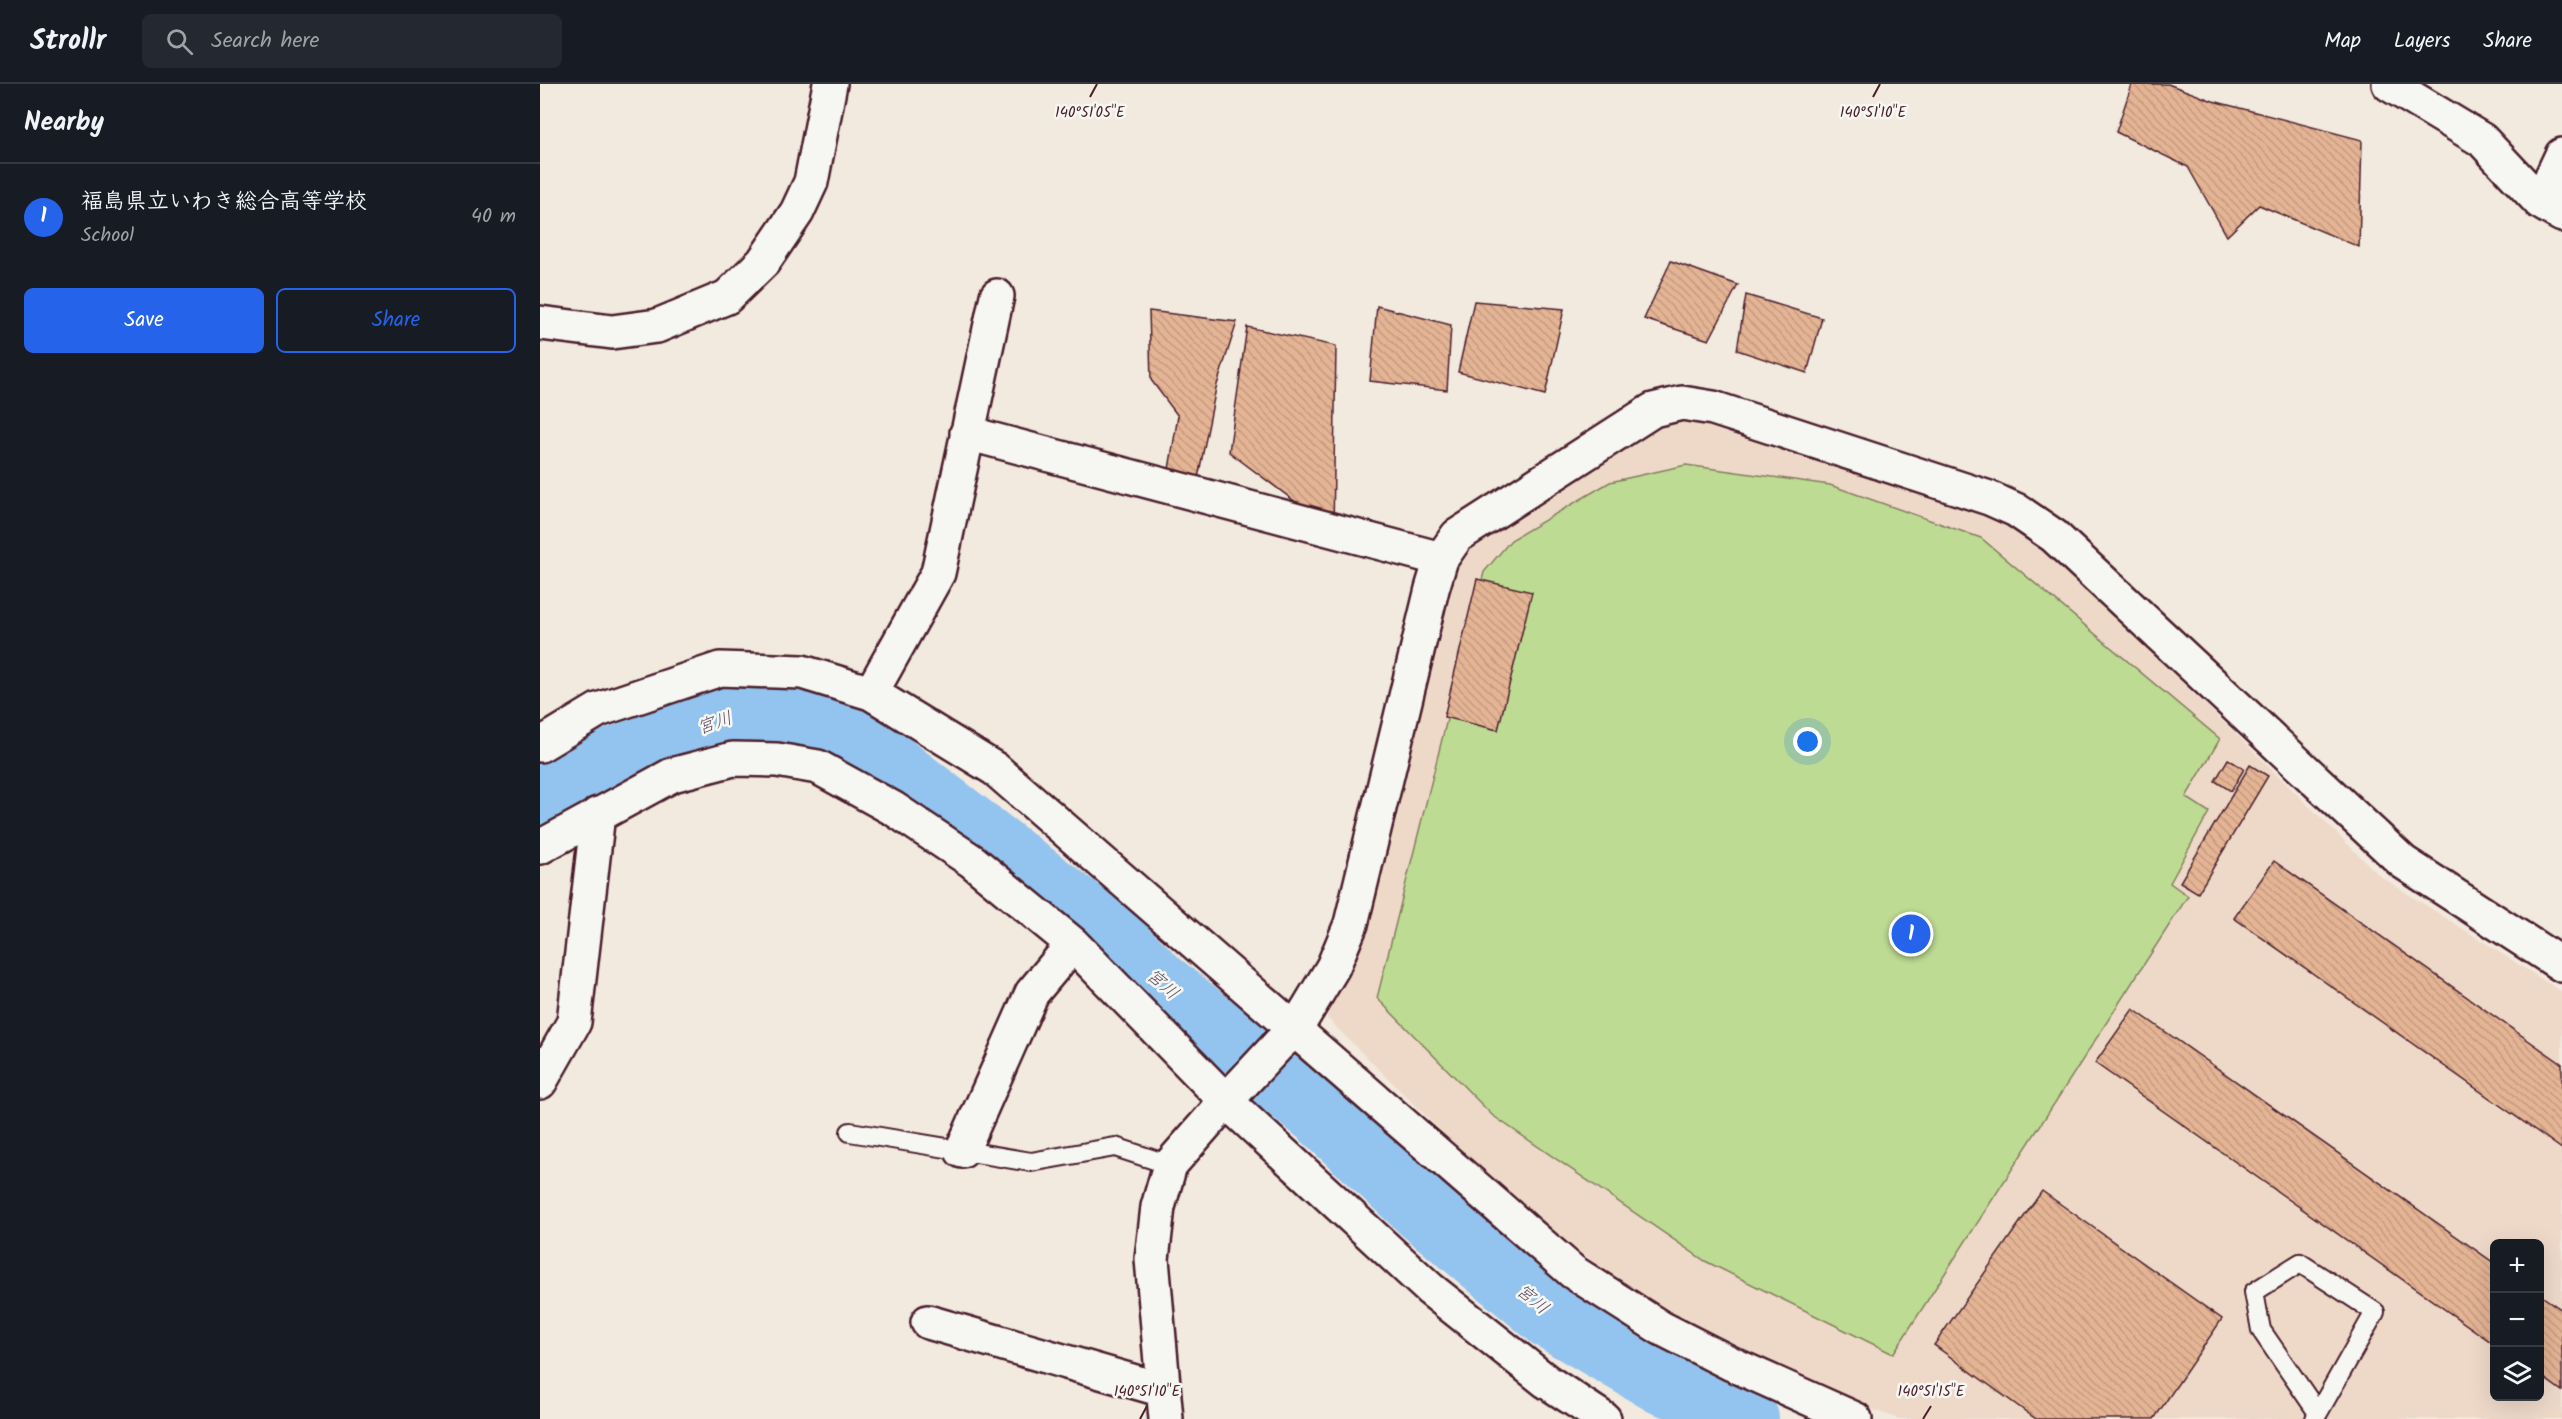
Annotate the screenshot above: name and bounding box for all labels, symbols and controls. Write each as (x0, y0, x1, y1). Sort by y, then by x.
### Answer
search box (142, 14, 562, 68)
text: Strollr (30, 19, 106, 64)
text: Search here (211, 24, 320, 59)
icon: search (163, 25, 196, 58)
text: Map (2324, 25, 2361, 58)
text: Layers (2394, 25, 2450, 58)
text: Share (2483, 25, 2532, 58)
text: 140°51'05"E (1055, 101, 1126, 125)
text: 140°51'10"E (1840, 101, 1907, 125)
text: Nearby (24, 102, 104, 144)
text: 福島県立いわき総合高等学校 (81, 185, 367, 220)
text: 1 (40, 201, 47, 233)
text: 40 m (471, 201, 516, 233)
text: School (81, 220, 134, 252)
button: Save (24, 288, 264, 353)
button: Share (276, 288, 516, 353)
water label: 宮川 (693, 704, 737, 744)
your location (1793, 727, 1822, 756)
pin: 1 (1892, 912, 1930, 956)
water label: 宮川 (1139, 962, 1185, 1008)
map controls (2490, 1239, 2544, 1401)
button: + (2490, 1239, 2544, 1293)
water label: 宮川 (1509, 1277, 1555, 1323)
button: − (2490, 1293, 2544, 1347)
button: layers (2490, 1347, 2544, 1401)
text: 140°51'10"E (1114, 1380, 1181, 1404)
text: 140°51'15"E (1897, 1380, 1966, 1404)

